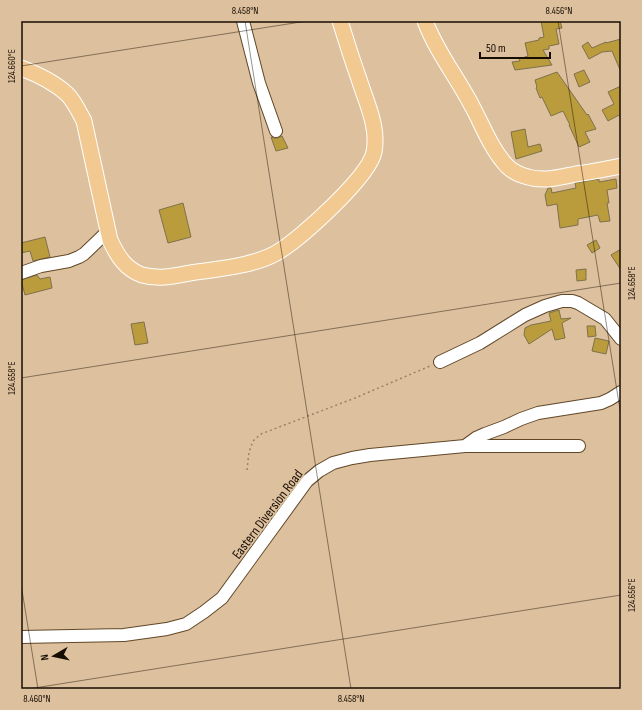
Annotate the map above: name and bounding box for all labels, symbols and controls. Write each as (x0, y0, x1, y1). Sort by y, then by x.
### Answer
text: 8.458°N (232, 5, 258, 17)
text: 8.456°N (546, 5, 572, 17)
scale bar (480, 34, 550, 60)
text: 50 m (486, 41, 506, 56)
text: 124.660°E (6, 49, 18, 83)
text: 124.658°E (626, 266, 638, 300)
text: 124.658°E (6, 361, 18, 395)
street label: Eastern Diversion Road (228, 466, 307, 562)
text: 124.656°E (626, 578, 638, 612)
north arrow (34, 636, 74, 676)
text: N (38, 653, 51, 661)
text: 8.460°N (23, 693, 51, 705)
text: 8.458°N (338, 693, 364, 705)

